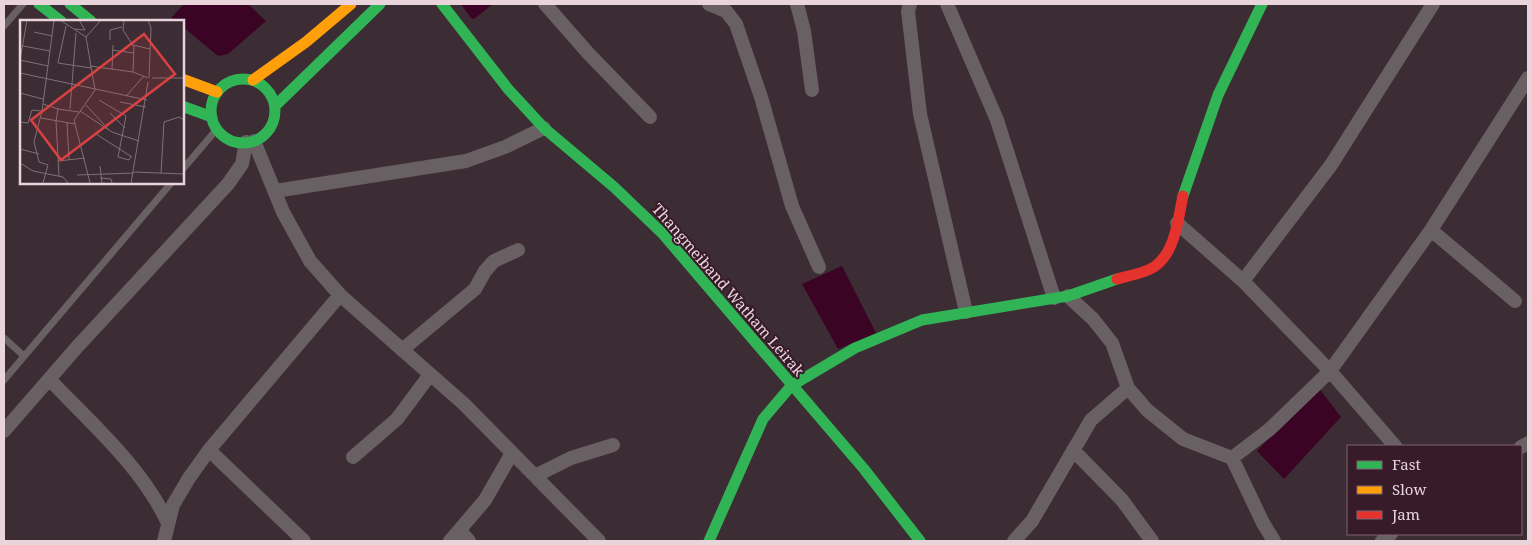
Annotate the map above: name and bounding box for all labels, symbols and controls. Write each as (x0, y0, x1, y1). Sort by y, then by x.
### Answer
inset map (20, 20, 184, 184)
street label: Thangmeiband Watham Leirak (648, 199, 810, 380)
legend (1347, 445, 1522, 535)
text: Fast (1392, 454, 1421, 474)
text: Slow (1392, 479, 1426, 499)
text: Jam (1391, 504, 1420, 524)

